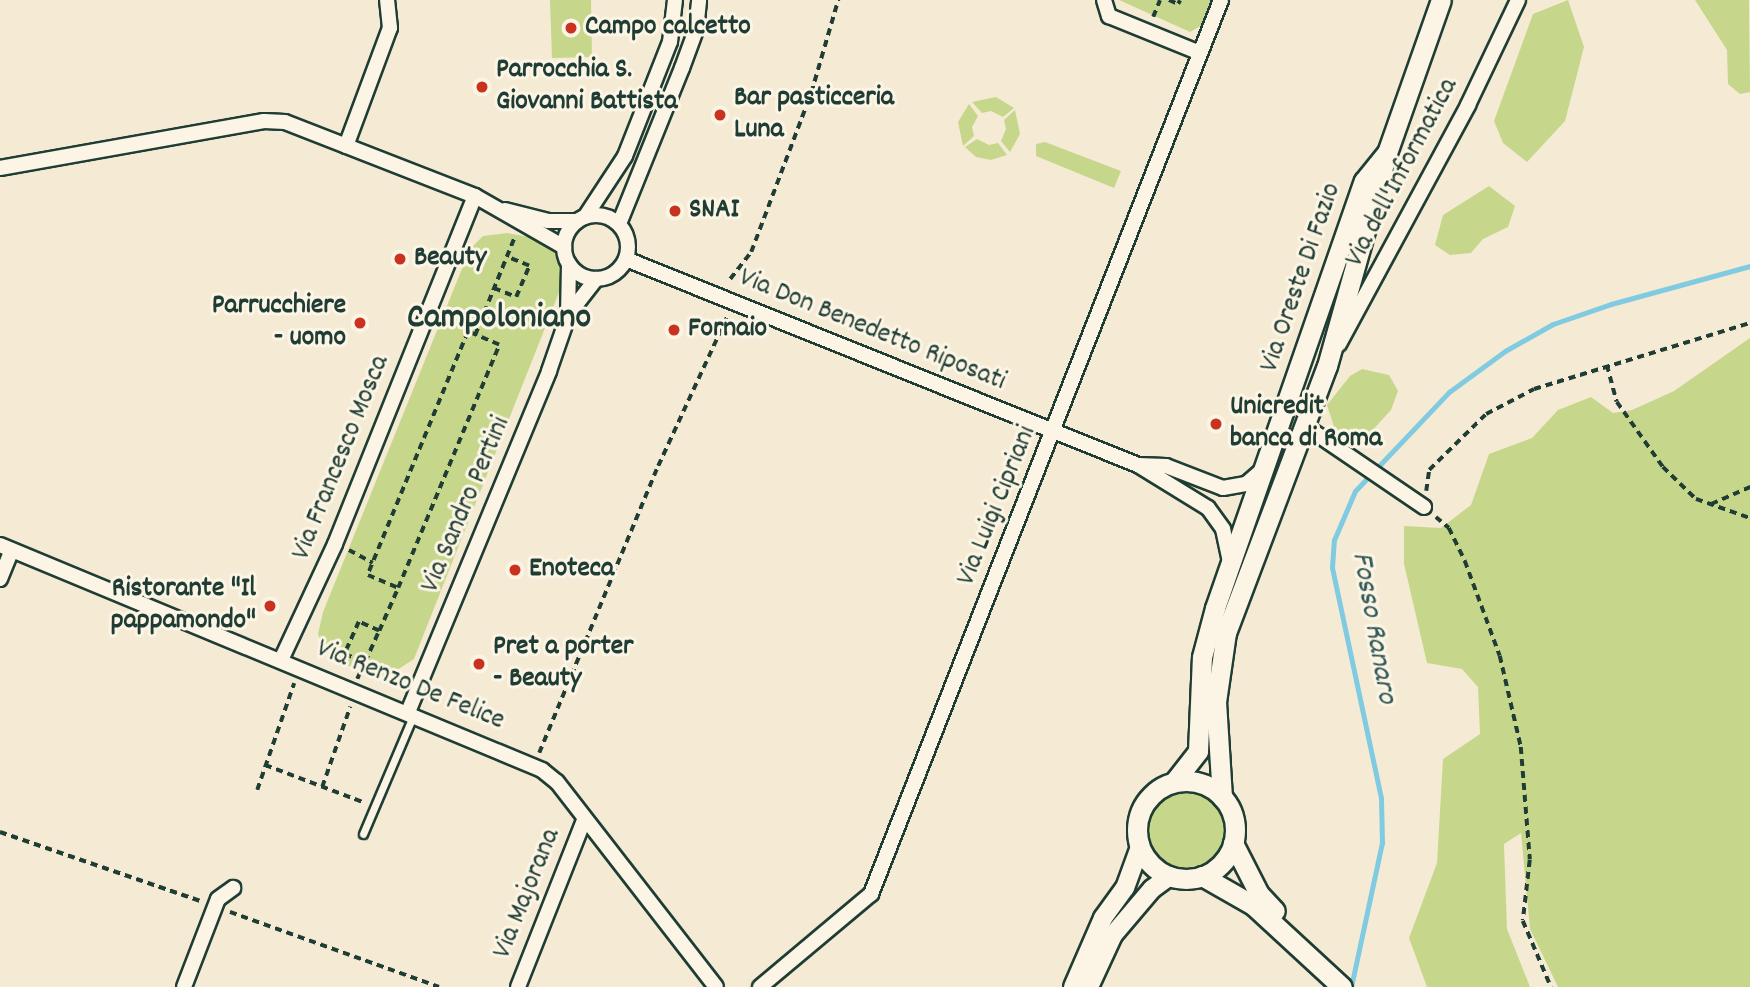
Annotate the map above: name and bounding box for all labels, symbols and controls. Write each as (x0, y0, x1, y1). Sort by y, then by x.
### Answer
place label: Campo calcetto (585, 11, 751, 45)
marker: Campo calcetto (563, 20, 579, 36)
place label: Parrocchia S. Giovanni Battista (496, 54, 677, 120)
street label: Via dell'Informatica (1339, 73, 1467, 273)
marker: Parrocchia S. Giovanni Battista (474, 79, 490, 95)
place label: Bar pasticceria Luna (734, 82, 894, 148)
marker: Bar pasticceria Luna (712, 107, 728, 123)
street label: Via Oreste Di Fazio (1254, 179, 1350, 377)
place label: SNAI (689, 194, 739, 228)
marker: SNAI (667, 203, 683, 219)
place label: Beauty (414, 242, 486, 276)
marker: Beauty (392, 251, 408, 267)
street label: Via Don Benedetto Riposati (734, 262, 1010, 400)
place label: Parrucchiere - uomo (212, 290, 346, 356)
district label: Campoloniano (407, 298, 591, 340)
place label: Fornaio (688, 313, 767, 347)
marker: Parrucchiere - uomo (352, 315, 368, 331)
marker: Fornaio (666, 322, 682, 338)
street label: Via Francesco Mosca (286, 351, 398, 565)
place label: Unicredit banca di Roma (1230, 391, 1382, 457)
street label: Via Sandro Pertini (415, 412, 519, 598)
marker: Unicredit banca di Roma (1208, 416, 1224, 432)
street label: Via Luigi Cipriani (951, 421, 1045, 591)
water label: Fosso Ranaro (1341, 549, 1403, 707)
place label: Enoteca (529, 553, 614, 587)
marker: Enoteca (507, 562, 523, 578)
place label: Ristorante "Il pappamondo" (111, 573, 256, 639)
marker: Ristorante "Il pappamondo" (262, 598, 278, 614)
place label: Pret a porter - Beauty (493, 631, 634, 697)
street label: Via Renzo De Felice (311, 633, 509, 739)
marker: Pret a porter - Beauty (471, 656, 487, 672)
street label: Via Majorana (487, 824, 569, 964)

